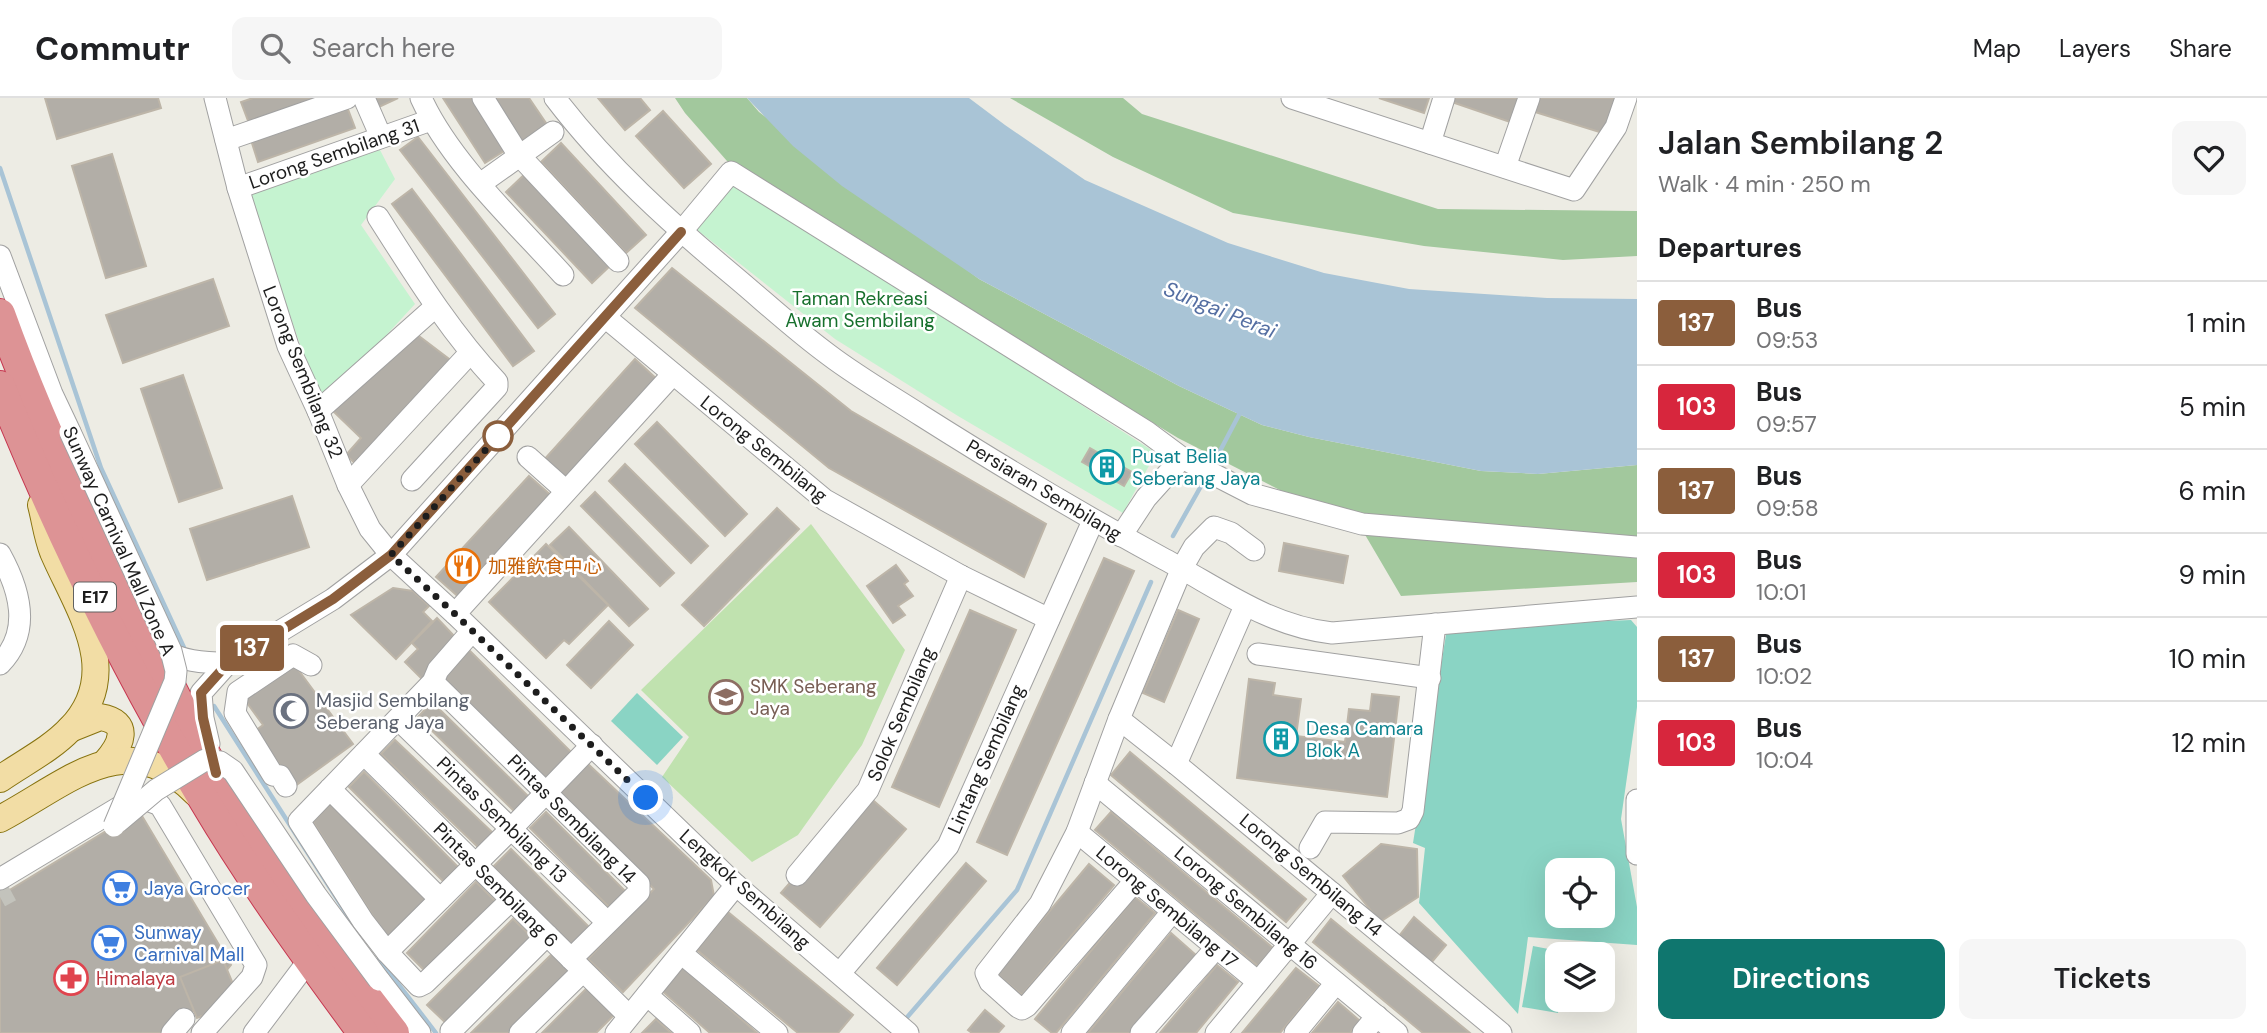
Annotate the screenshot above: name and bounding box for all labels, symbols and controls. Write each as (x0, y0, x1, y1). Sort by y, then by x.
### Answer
search box (232, 17, 722, 80)
text: Commutr (35, 27, 190, 70)
icon: search (256, 29, 294, 67)
text: Search here (312, 31, 455, 65)
text: Map (1973, 33, 2021, 64)
text: Layers (2059, 33, 2131, 64)
text: Share (2169, 33, 2232, 64)
street label: Lorong Sembilang 31 (246, 113, 422, 195)
text: Jalan Sembilang 2 (1658, 121, 1943, 164)
button: heart (2172, 121, 2246, 195)
text: Walk · 4 min · 250 m (1658, 169, 1871, 199)
text: Departures (1658, 231, 1802, 265)
water label: Sungai Perai (1160, 275, 1281, 346)
street label: Lorong Sembilang 32 (257, 282, 349, 462)
park label: Taman Rekreasi Awam Sembilang (785, 286, 935, 333)
text: Bus (1756, 291, 1802, 325)
text: 1 min (2187, 306, 2246, 340)
text: 137 (1679, 307, 1714, 338)
text: 09:53 (1756, 325, 1818, 355)
text: Bus (1756, 375, 1802, 409)
street label: Lorong Sembilang (695, 390, 833, 508)
text: 5 min (2179, 390, 2246, 424)
text: 103 (1676, 391, 1717, 422)
text: 09:57 (1756, 409, 1817, 439)
unlabelled marker (483, 421, 513, 451)
street label: Sunway Carnival Mall Zone A (57, 422, 181, 660)
street label: Persiaran Sembilang (962, 434, 1127, 547)
place label: Pusat Belia Seberang Jaya (1132, 444, 1260, 491)
building icon: Pusat Belia Seberang Jaya (1088, 448, 1126, 486)
text: Bus (1756, 459, 1802, 493)
text: 6 min (2178, 474, 2246, 508)
text: 137 (1679, 475, 1714, 506)
text: 09:58 (1756, 493, 1819, 523)
text: Bus (1756, 543, 1802, 577)
restaurant icon: 加雅飲食中心 (444, 547, 482, 585)
place label: 加雅飲食中心 (488, 554, 602, 579)
text: 9 min (2178, 558, 2246, 592)
text: 103 (1676, 559, 1717, 590)
text: 10:01 (1756, 577, 1806, 607)
road number: E17 (74, 583, 116, 612)
line badge: 137 (212, 625, 292, 671)
text: Bus (1756, 627, 1802, 661)
text: 137 (234, 632, 270, 663)
text: 10 min (2169, 642, 2246, 676)
street label: Solok Sembilang (861, 643, 941, 785)
text: 137 (1679, 643, 1714, 674)
text: 10:02 (1756, 661, 1812, 691)
place label: SMK Seberang Jaya (750, 674, 877, 721)
school or university icon: SMK Seberang Jaya (707, 678, 745, 716)
street label: Lintang Sembilang (942, 680, 1030, 838)
place label: Masjid Sembilang Seberang Jaya (316, 688, 470, 735)
mosque icon: Masjid Sembilang Seberang Jaya (272, 692, 310, 730)
text: Bus (1756, 711, 1802, 745)
place label: Desa Camara Blok A (1306, 716, 1423, 763)
building icon: Desa Camara Blok A (1262, 720, 1300, 758)
text: 12 min (2172, 726, 2246, 760)
text: 103 (1676, 727, 1717, 758)
text: 10:04 (1756, 745, 1813, 775)
street label: Pintas Sembilang 14 (502, 749, 642, 889)
street label: Pintas Sembilang 13 (431, 751, 573, 889)
your location (628, 780, 663, 815)
street label: Lorong Sembilang 14 (1234, 808, 1388, 942)
street label: Pintas Sembilang 6 (428, 817, 564, 953)
street label: Lengkok Sembilang (674, 824, 816, 955)
street label: Lorong Sembilang 17 (1091, 840, 1243, 974)
street label: Lorong Sembilang 16 (1169, 841, 1323, 975)
map controls (1545, 858, 1615, 1012)
button: locate (1545, 858, 1615, 928)
supermarket icon: Jaya Grocer (101, 869, 139, 907)
place label: Jaya Grocer (144, 876, 250, 901)
place label: Sunway Carnival Mall (134, 920, 244, 967)
supermarket icon: Sunway Carnival Mall (90, 924, 128, 962)
button: Directions (1658, 939, 1945, 1019)
button: Tickets (1959, 939, 2246, 1019)
button: layers (1545, 942, 1615, 1012)
pharmacy icon: Himalaya (52, 959, 90, 997)
place label: Himalaya (96, 966, 175, 991)

